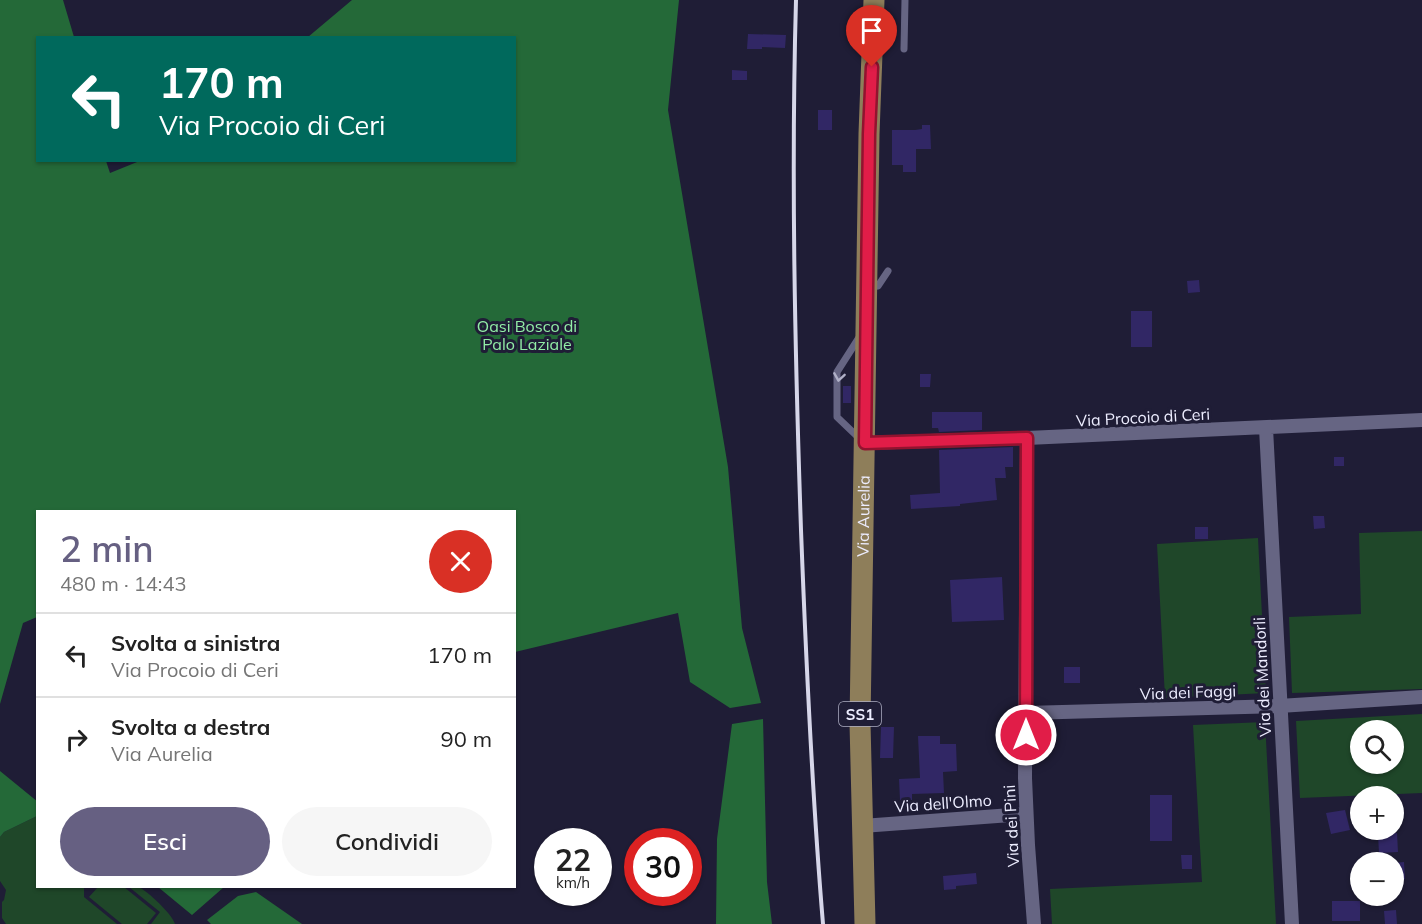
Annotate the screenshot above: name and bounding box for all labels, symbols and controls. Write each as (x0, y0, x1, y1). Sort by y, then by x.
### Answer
pin (846, 5, 897, 67)
icon: arrive (855, 14, 888, 47)
text: 170 m (159, 56, 284, 109)
icon: left (60, 60, 138, 138)
text: Via Procoio di Ceri (159, 108, 385, 142)
park label: Oasi Bosco di Palo Laziale (477, 316, 577, 354)
one-way arrow (833, 372, 846, 382)
street label: Via Procoio di Ceri (1075, 404, 1211, 430)
street label: Via Aurelia (853, 475, 874, 557)
text: 2 min (60, 526, 154, 571)
button: close (429, 530, 492, 593)
text: 480 m · 14:43 (60, 571, 186, 596)
street label: Via dei Mandorli (1249, 617, 1275, 737)
text: Svolta a sinistra (111, 629, 280, 657)
icon: left (60, 639, 93, 672)
text: 170 m (427, 641, 492, 669)
text: Via Procoio di Ceri (111, 657, 279, 682)
street label: Via dei Faggi (1139, 680, 1237, 704)
road number: SS1 (839, 702, 881, 726)
position arrow (994, 703, 1058, 767)
text: Svolta a destra (111, 713, 270, 741)
map controls (1350, 720, 1404, 906)
button: search (1350, 720, 1404, 774)
icon: right (60, 723, 93, 756)
text: 90 m (441, 725, 492, 753)
text: Via Aurelia (111, 741, 213, 766)
street label: Via dei Pini (999, 784, 1023, 868)
button: + (1350, 786, 1404, 840)
street label: Via dell'Olmo (894, 790, 992, 816)
button: Esci (60, 807, 270, 876)
button: Condividi (282, 807, 492, 876)
speed limit sign: 30 (624, 828, 702, 906)
text: 22 (555, 841, 591, 879)
button: − (1350, 852, 1404, 906)
text: km/h (556, 873, 590, 892)

